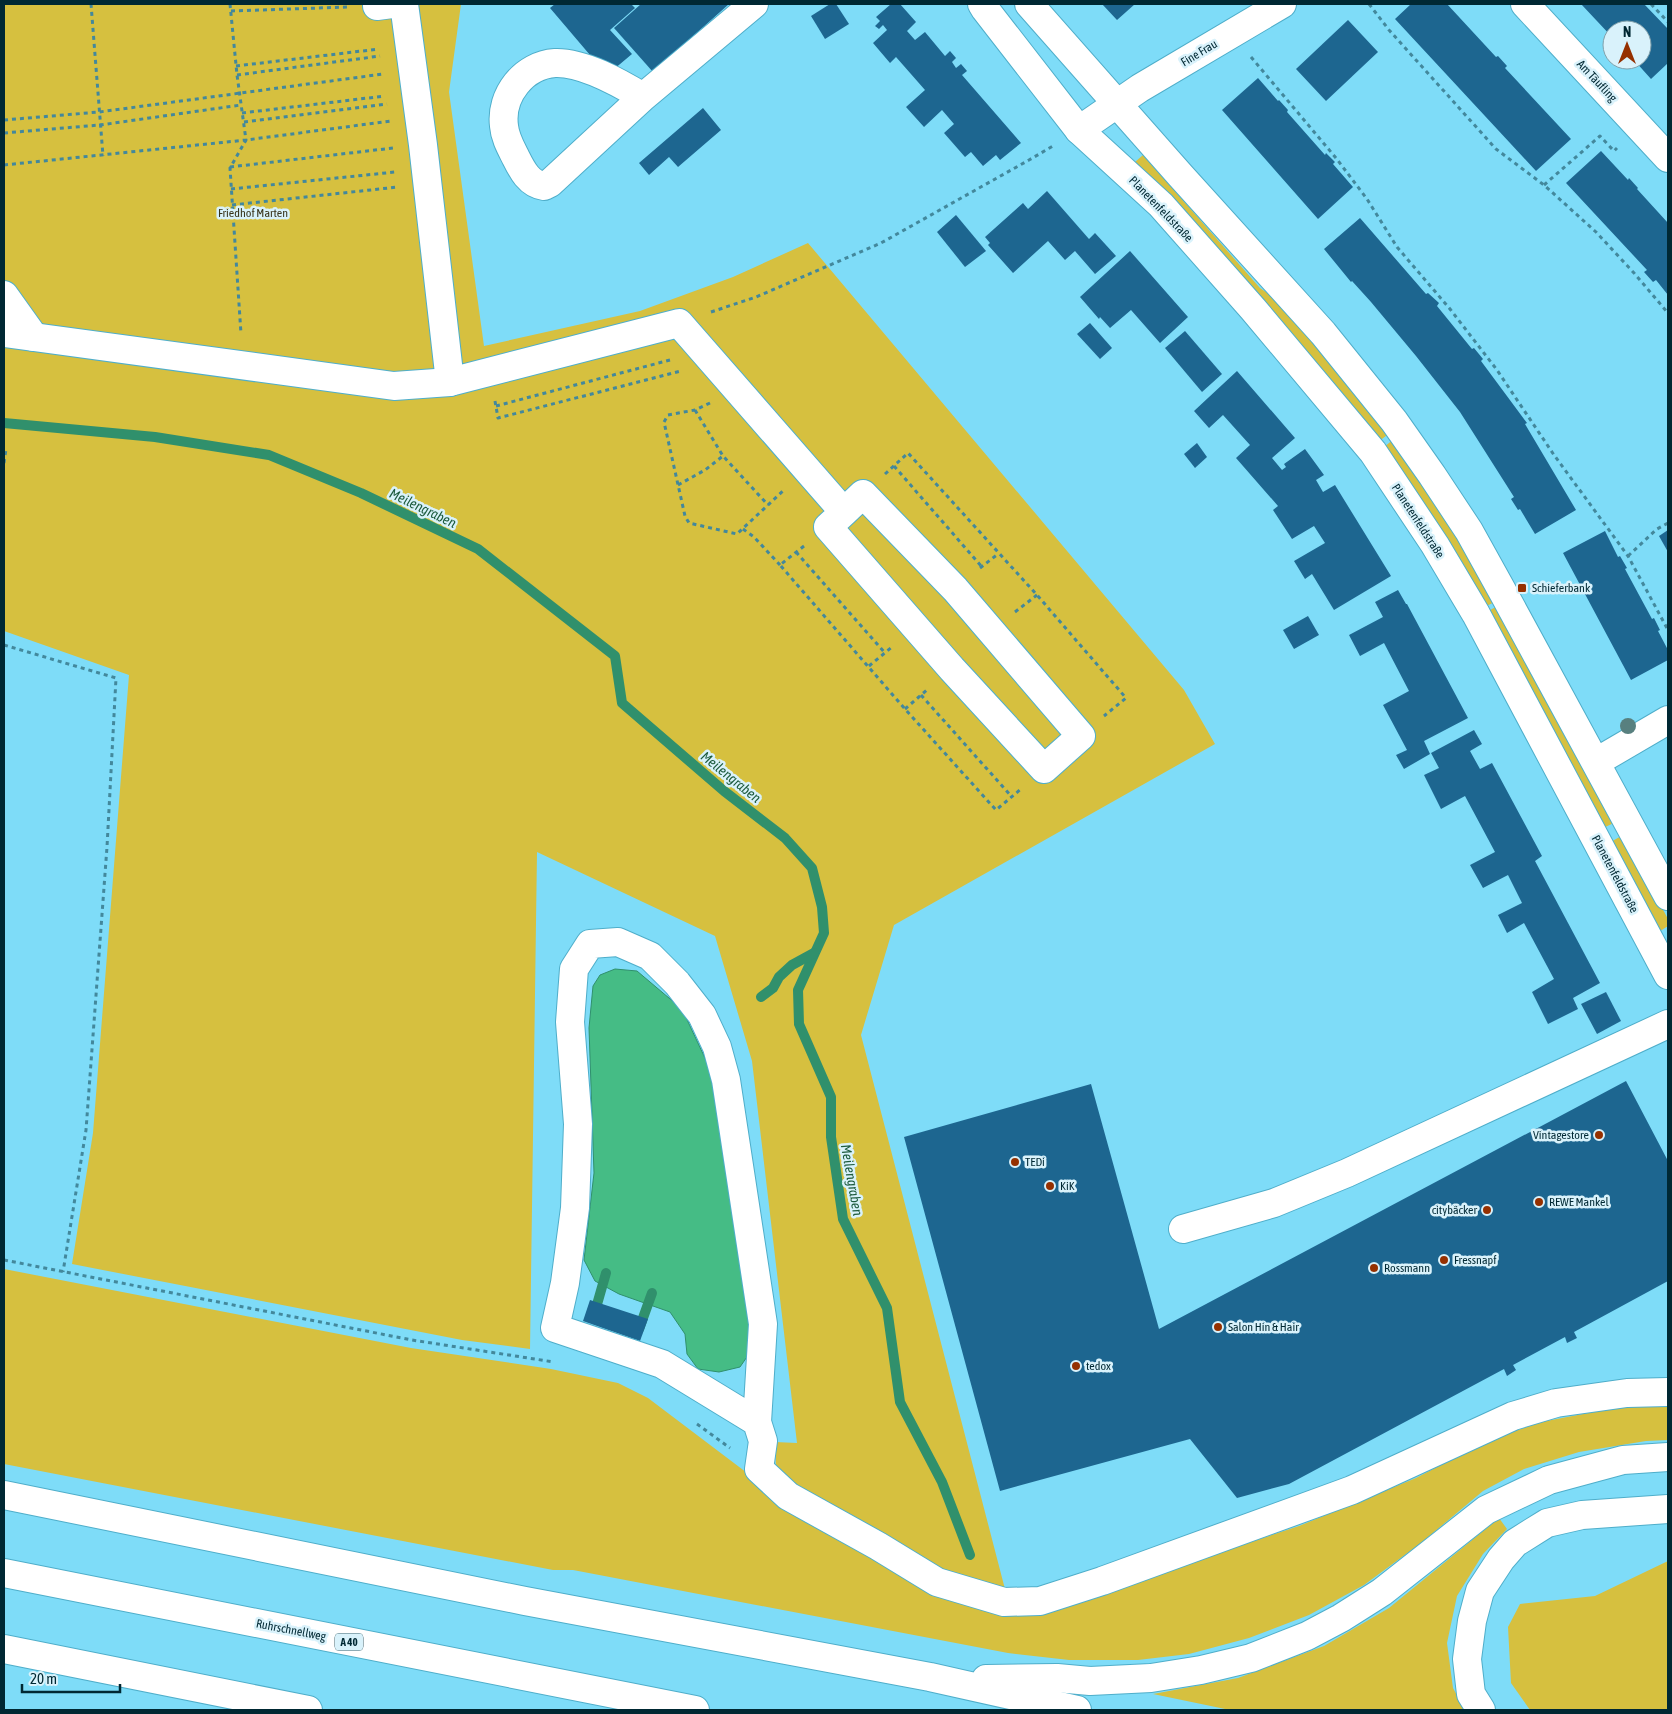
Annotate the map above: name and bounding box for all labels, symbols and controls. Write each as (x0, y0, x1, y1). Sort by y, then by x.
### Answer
north arrow (1602, 20, 1652, 70)
text: N (1623, 24, 1631, 40)
street label: Fine Frau (1178, 37, 1220, 69)
street label: Am Täufling (1574, 57, 1620, 105)
street label: Planetenfeldstraße (1126, 173, 1196, 245)
park label: Friedhof Marten (218, 206, 288, 220)
street label: Planetenfeldstraße (1389, 481, 1447, 561)
water label: Meilengraben (387, 485, 459, 531)
place label: Schieferbank (1532, 581, 1591, 595)
marker: Schieferbank (1516, 582, 1528, 594)
water label: Meilengraben (698, 748, 764, 806)
street label: Planetenfeldstraße (1589, 833, 1641, 915)
place label: Vintagestore (1533, 1128, 1589, 1142)
marker: Vintagestore (1593, 1129, 1605, 1141)
water label: Meilengraben (838, 1143, 866, 1217)
place label: TEDi (1025, 1155, 1045, 1169)
marker: TEDi (1009, 1156, 1021, 1168)
place label: KiK (1060, 1179, 1075, 1193)
marker: KiK (1044, 1180, 1056, 1192)
place label: REWE Mankel (1549, 1195, 1609, 1209)
marker: REWE Mankel (1533, 1196, 1545, 1208)
place label: citybäcker (1432, 1203, 1477, 1217)
marker: citybäcker (1481, 1204, 1493, 1216)
place label: Fressnapf (1454, 1253, 1497, 1267)
marker: Fressnapf (1438, 1254, 1450, 1266)
place label: Rossmann (1384, 1261, 1430, 1275)
marker: Rossmann (1368, 1262, 1380, 1274)
place label: Salon Hin & Hair (1228, 1320, 1299, 1334)
marker: Salon Hin & Hair (1212, 1321, 1224, 1333)
place label: tedox (1086, 1359, 1111, 1373)
marker: tedox (1070, 1360, 1082, 1372)
street label: Ruhrschnellweg (255, 1616, 328, 1644)
road number: A 40 (335, 1634, 363, 1650)
scale bar (22, 1662, 120, 1694)
text: 20 m (30, 1670, 57, 1687)

